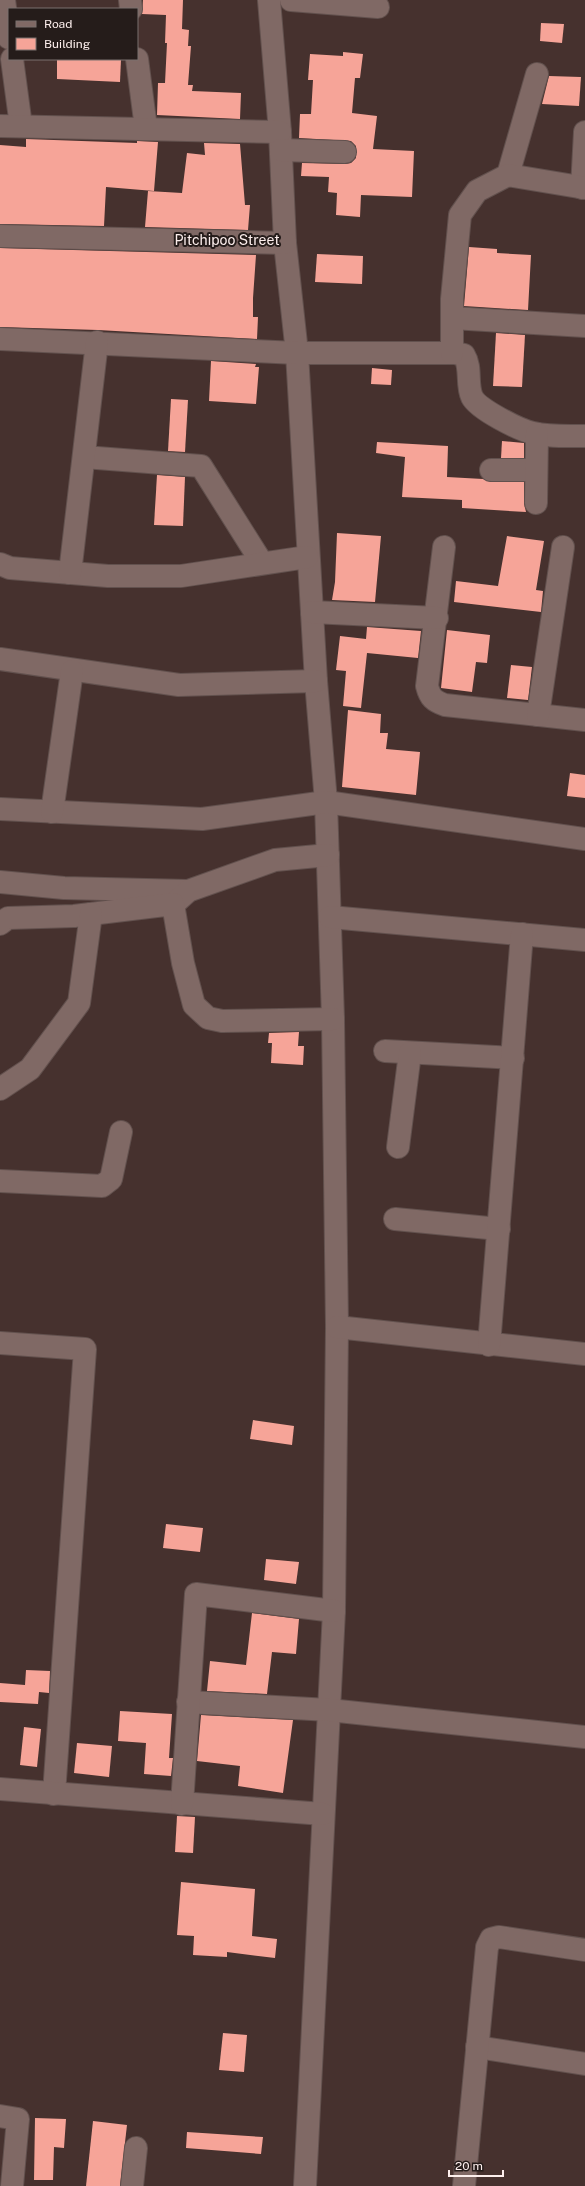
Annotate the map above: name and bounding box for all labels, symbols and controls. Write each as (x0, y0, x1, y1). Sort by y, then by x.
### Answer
legend (8, 8, 138, 60)
text: Road (44, 17, 72, 31)
text: Building (44, 37, 90, 51)
street label: Pitchipoo Street (174, 232, 280, 248)
scale bar (449, 2152, 503, 2178)
text: 20 m (455, 2159, 483, 2173)

